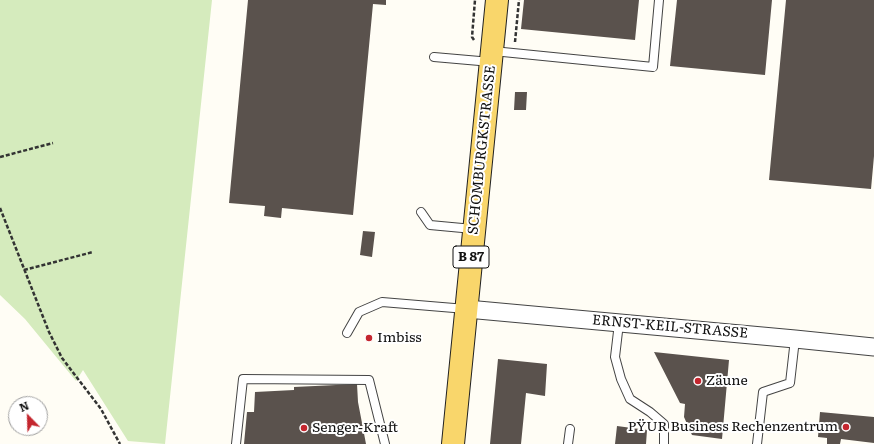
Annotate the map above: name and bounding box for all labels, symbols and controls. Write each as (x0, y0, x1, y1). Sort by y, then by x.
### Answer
street label: SCHOMBURGKSTRASSE (465, 65, 499, 235)
road number: B 87 (453, 246, 489, 268)
street label: ERNST-KEIL-STRASSE (591, 312, 749, 342)
place label: Imbiss (377, 330, 422, 346)
marker: Imbiss (364, 333, 374, 343)
place label: Zäune (706, 373, 748, 389)
marker: Zäune (693, 376, 703, 386)
north arrow (8, 396, 48, 436)
text: N (16, 397, 31, 415)
place label: PŸUR Business Rechenzentrum (628, 419, 838, 435)
place label: Senger-Kraft (312, 420, 398, 436)
marker: PŸUR Business Rechenzentrum (841, 422, 851, 432)
marker: Senger-Kraft (299, 423, 309, 433)

